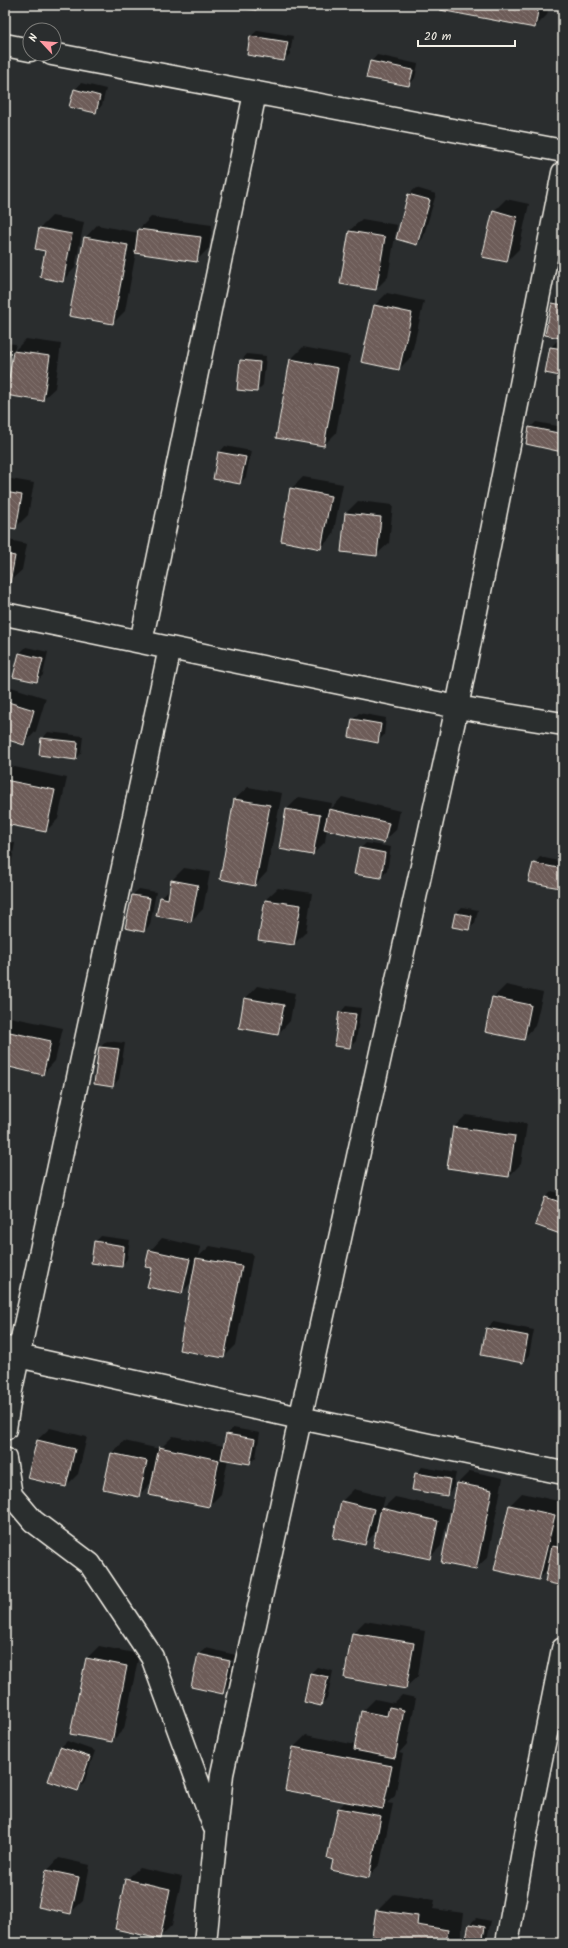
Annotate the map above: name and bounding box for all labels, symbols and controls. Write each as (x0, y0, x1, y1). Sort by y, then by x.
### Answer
north arrow (22, 22, 62, 62)
scale bar (418, 22, 515, 48)
text: 20 m (424, 27, 452, 46)
text: N (24, 31, 44, 45)

